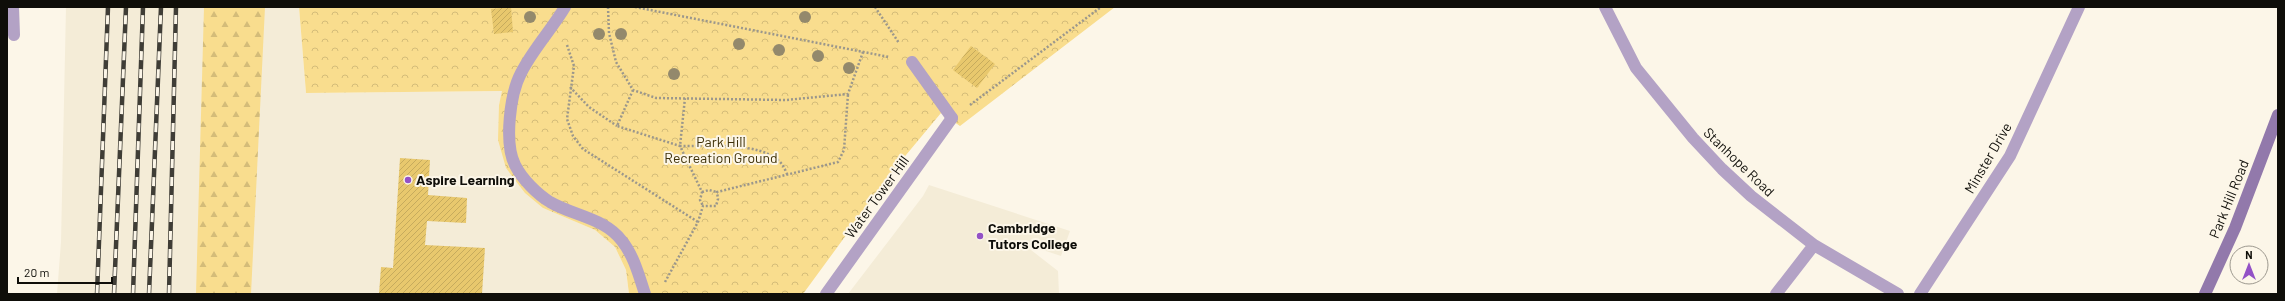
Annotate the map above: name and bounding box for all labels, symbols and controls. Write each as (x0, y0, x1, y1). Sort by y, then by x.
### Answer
street label: Minster Drive (1960, 119, 2015, 196)
street label: Stanhope Road (1700, 124, 1778, 200)
park label: Park Hill Recreation Ground (664, 133, 778, 166)
street label: Water Tower Hill (841, 152, 912, 241)
street label: Park Hill Road (2205, 157, 2252, 241)
place label: Aspire Learning (416, 171, 515, 188)
marker: Aspire Learning (403, 175, 413, 185)
place label: Cambridge Tutors College (988, 219, 1078, 252)
marker: Cambridge Tutors College (975, 231, 985, 241)
north arrow (2229, 245, 2269, 285)
text: N (2245, 248, 2253, 261)
scale bar (18, 259, 112, 285)
text: 20 m (24, 265, 50, 279)

